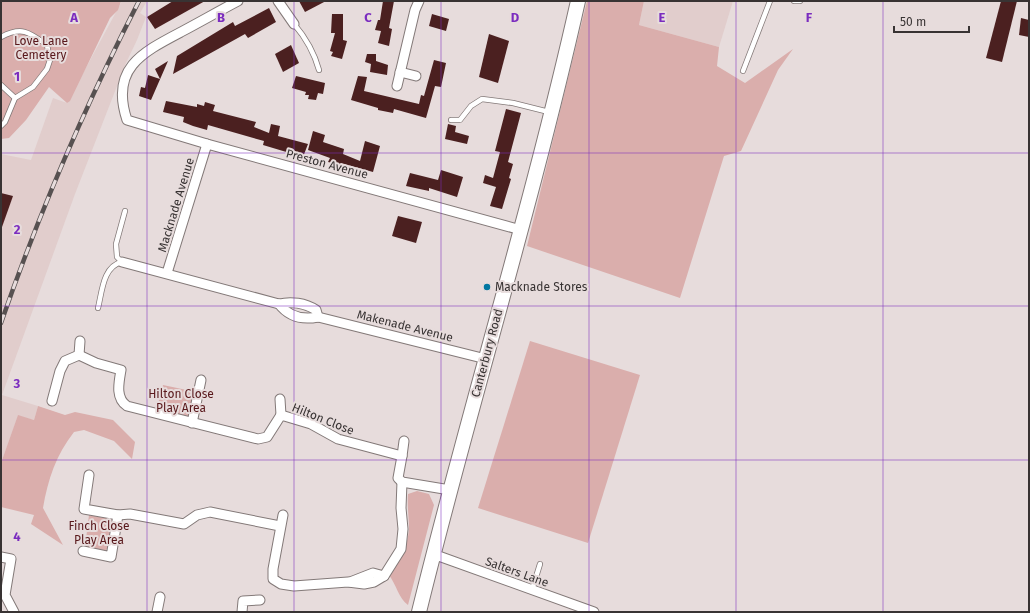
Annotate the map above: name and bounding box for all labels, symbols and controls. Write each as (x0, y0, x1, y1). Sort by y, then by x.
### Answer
scale bar (894, 8, 969, 34)
text: A (69, 10, 78, 25)
text: B (217, 10, 225, 25)
text: C (364, 10, 372, 25)
text: D (511, 10, 520, 25)
text: E (659, 10, 666, 25)
text: F (806, 10, 813, 25)
text: 50 m (900, 15, 926, 29)
park label: Love Lane Cemetery (14, 34, 68, 62)
text: 1 (14, 69, 20, 84)
street label: Preston Avenue (284, 146, 370, 182)
street label: Macknade Avenue (155, 156, 197, 254)
text: 2 (14, 222, 21, 237)
place label: Macknade Stores (495, 280, 588, 294)
marker: Macknade Stores (482, 282, 492, 292)
street label: Makenade Avenue (355, 307, 455, 345)
street label: Canterbury Road (468, 307, 506, 399)
text: 3 (13, 376, 21, 391)
park label: Hilton Close Play Area (148, 387, 214, 415)
street label: Hilton Close (290, 400, 356, 438)
park label: Finch Close Play Area (68, 519, 130, 547)
text: 4 (13, 529, 21, 544)
street label: Salters Lane (483, 554, 551, 590)

